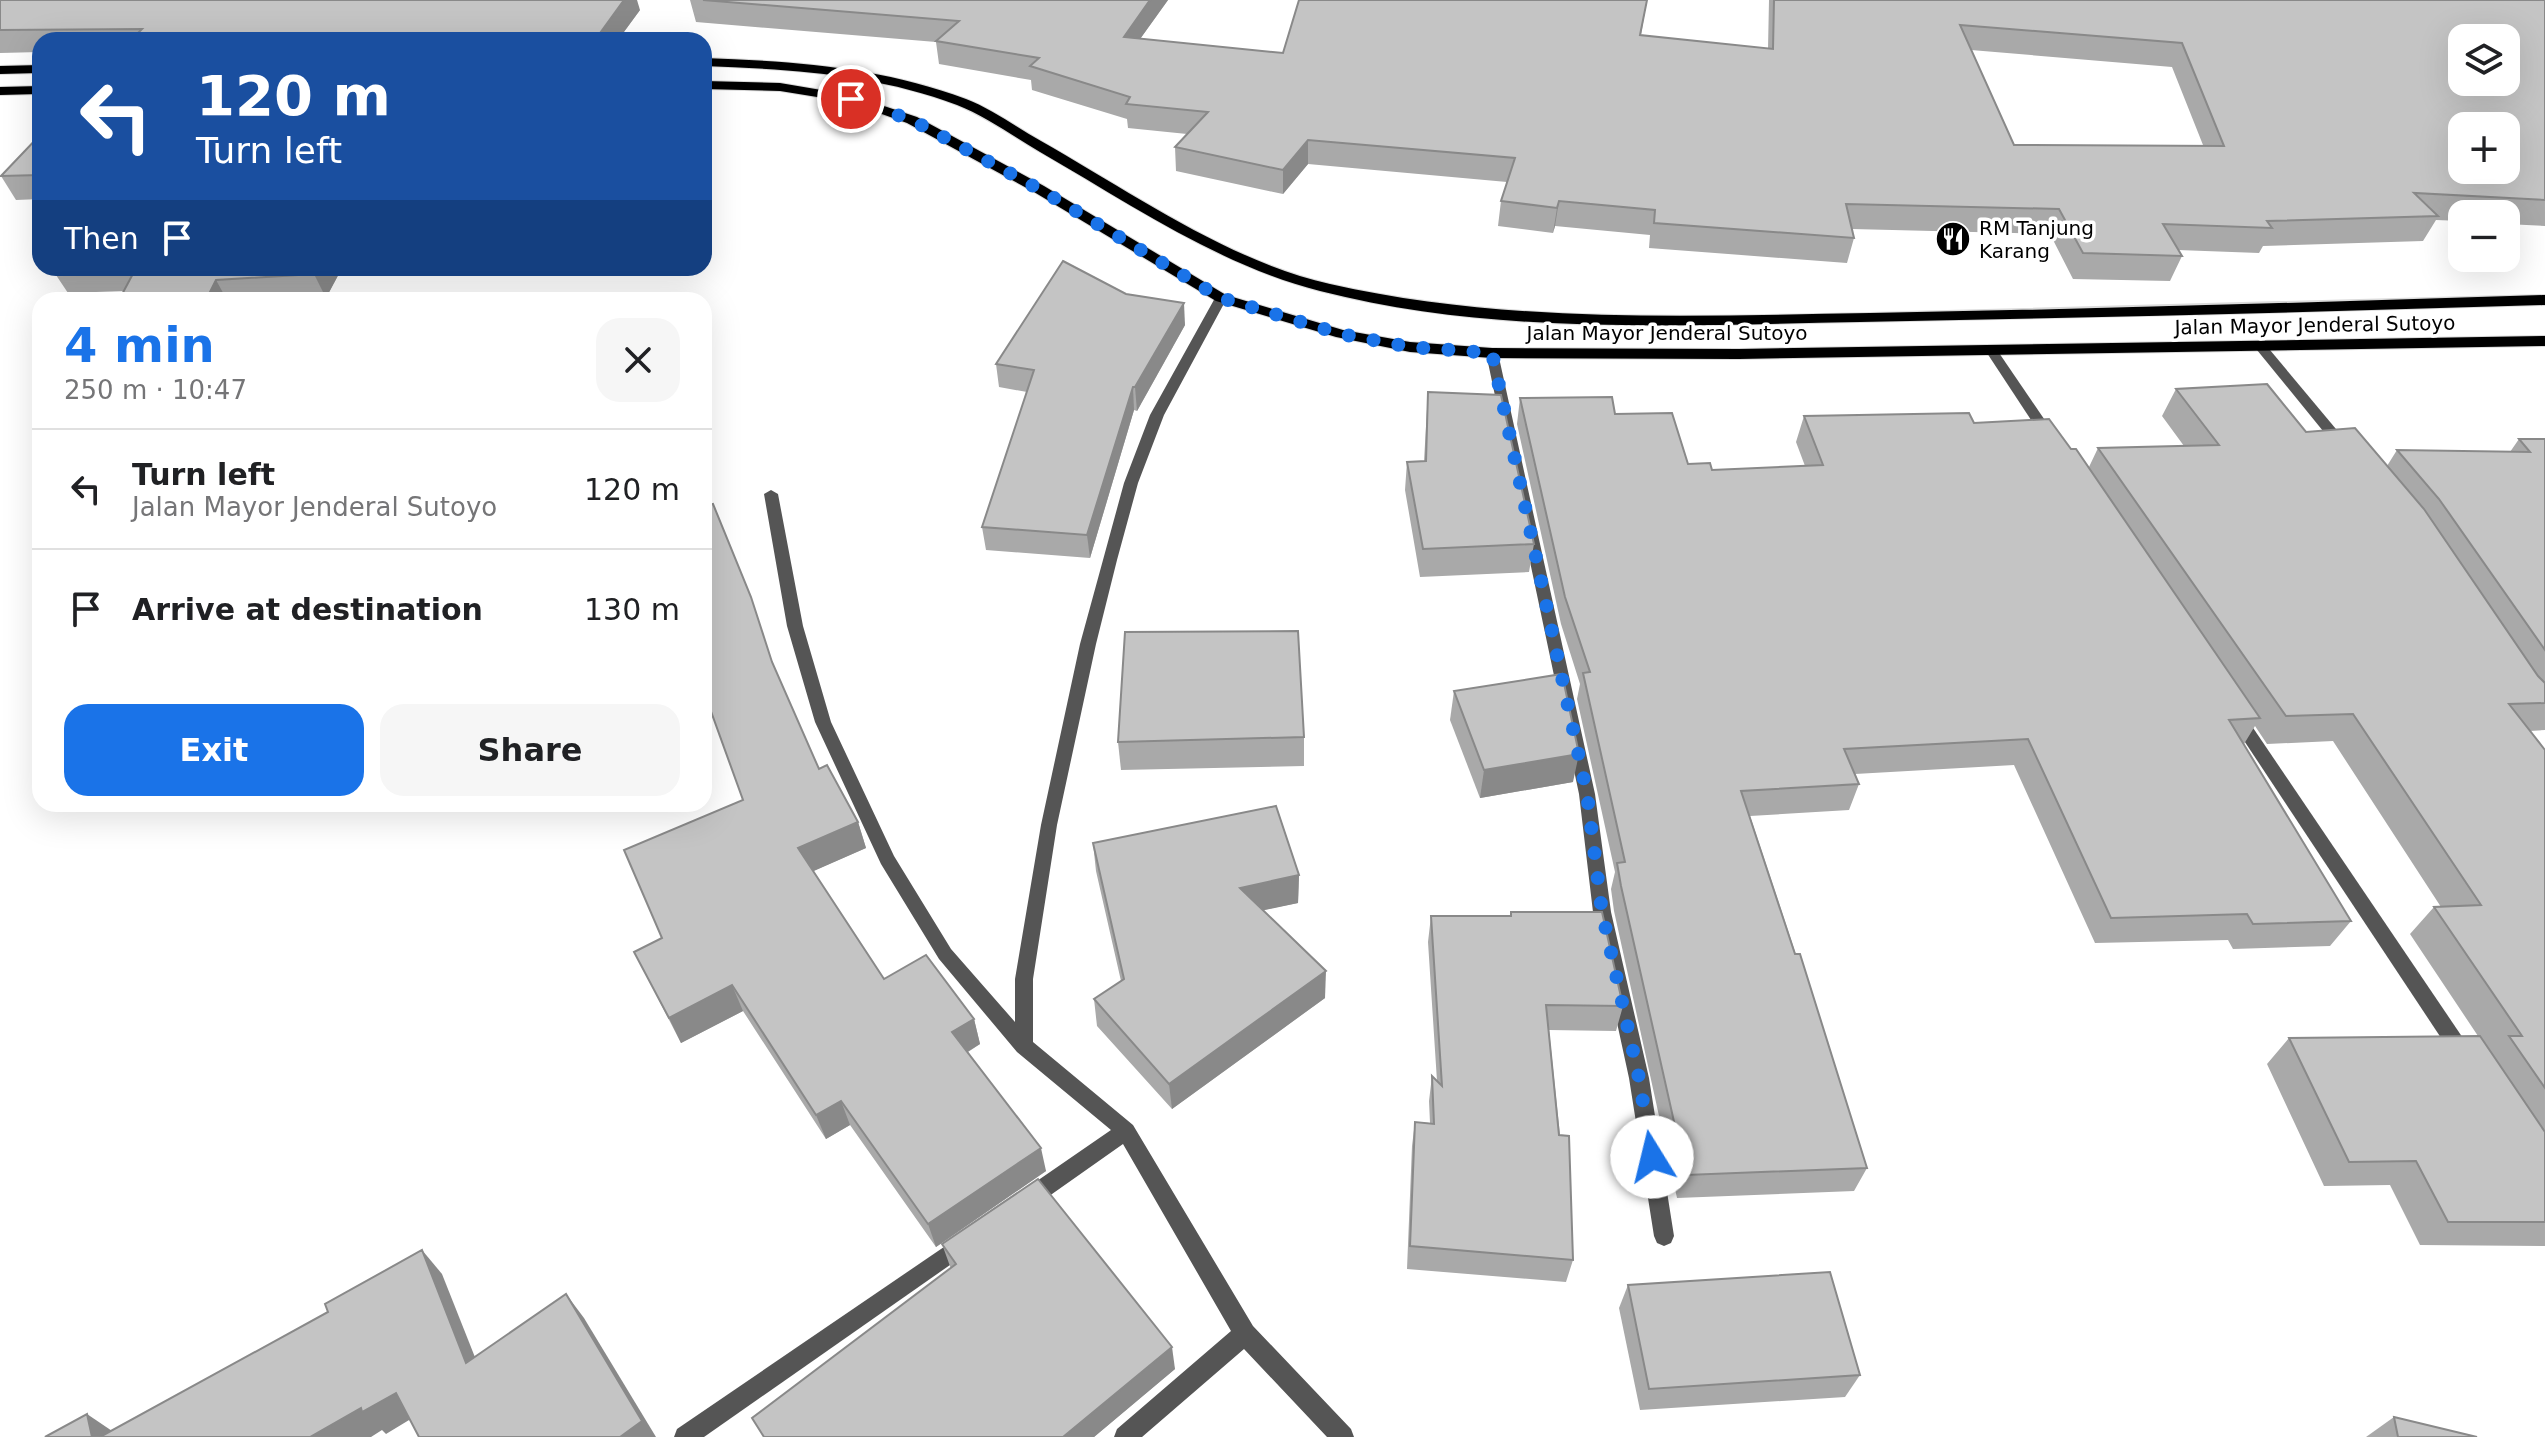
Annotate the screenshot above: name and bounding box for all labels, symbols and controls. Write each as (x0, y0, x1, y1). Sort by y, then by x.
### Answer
map controls (2448, 24, 2520, 272)
button: layers (2448, 24, 2520, 96)
text: 120 m (196, 63, 391, 128)
icon: left (64, 64, 168, 168)
pin (817, 65, 885, 133)
icon: arrive (829, 77, 873, 121)
button: + (2448, 112, 2520, 184)
text: Turn left (196, 130, 342, 171)
button: − (2448, 200, 2520, 272)
icon: arrive (155, 216, 199, 260)
place label: RM Tanjung Karang (1979, 216, 2094, 263)
restaurant icon: RM Tanjung Karang (1934, 220, 1972, 258)
text: Then (64, 221, 139, 256)
street label: Jalan Mayor Jenderal Sutoyo (2172, 311, 2456, 339)
text: 4 min (64, 317, 215, 373)
button: close (596, 318, 680, 402)
street label: Jalan Mayor Jenderal Sutoyo (1525, 321, 1807, 345)
text: 250 m · 10:47 (64, 375, 247, 405)
text: Turn left (132, 457, 275, 492)
icon: left (64, 467, 108, 511)
text: 120 m (584, 472, 680, 507)
text: Jalan Mayor Jenderal Sutoyo (132, 492, 497, 522)
icon: arrive (64, 587, 108, 631)
text: Arrive at destination (132, 592, 483, 627)
text: 130 m (584, 592, 680, 627)
button: Exit (64, 704, 364, 796)
button: Share (380, 704, 680, 796)
position arrow (1610, 1115, 1694, 1199)

